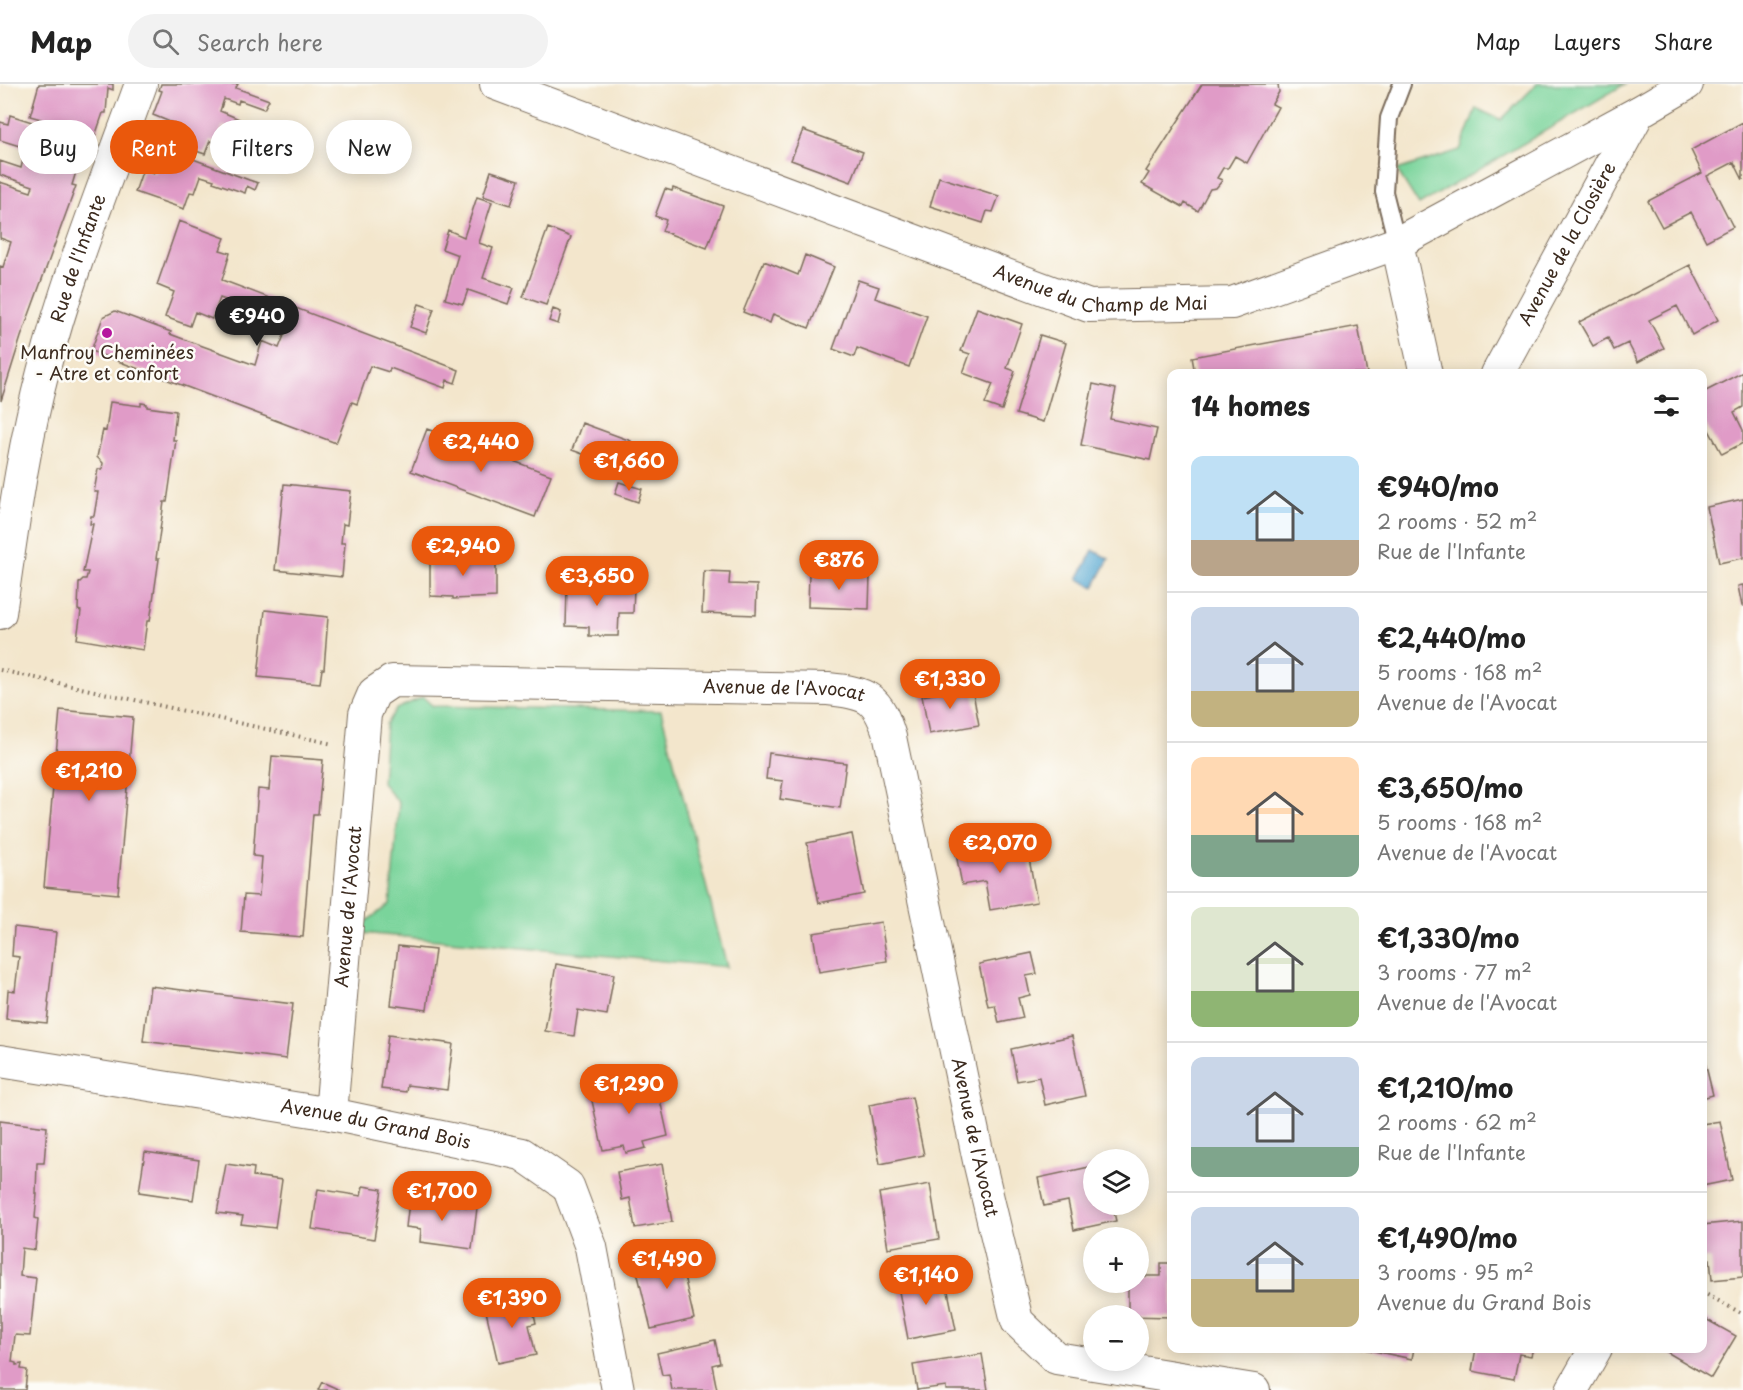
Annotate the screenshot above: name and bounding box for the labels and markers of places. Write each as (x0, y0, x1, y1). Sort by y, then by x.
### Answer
pin: €940 (221, 296, 293, 347)
marker: Manfroy Cheminées - Atre et confort (100, 326, 114, 340)
place label: Manfroy Cheminées - Atre et confort (20, 338, 194, 386)
pin: €2,440 (432, 422, 530, 473)
pin: €1,660 (580, 441, 678, 492)
pin: €2,940 (414, 526, 512, 577)
pin: €876 (803, 540, 875, 591)
pin: €3,650 (548, 556, 646, 607)
pin: €1,330 (901, 659, 999, 710)
pin: €1,210 (40, 751, 138, 802)
pin: €2,070 (951, 823, 1049, 874)
pin: €1,290 (580, 1064, 678, 1115)
pin: €1,700 (393, 1171, 491, 1222)
pin: €1,490 (618, 1239, 716, 1290)
pin: €1,140 (877, 1255, 975, 1306)
pin: €1,390 (463, 1278, 561, 1329)

